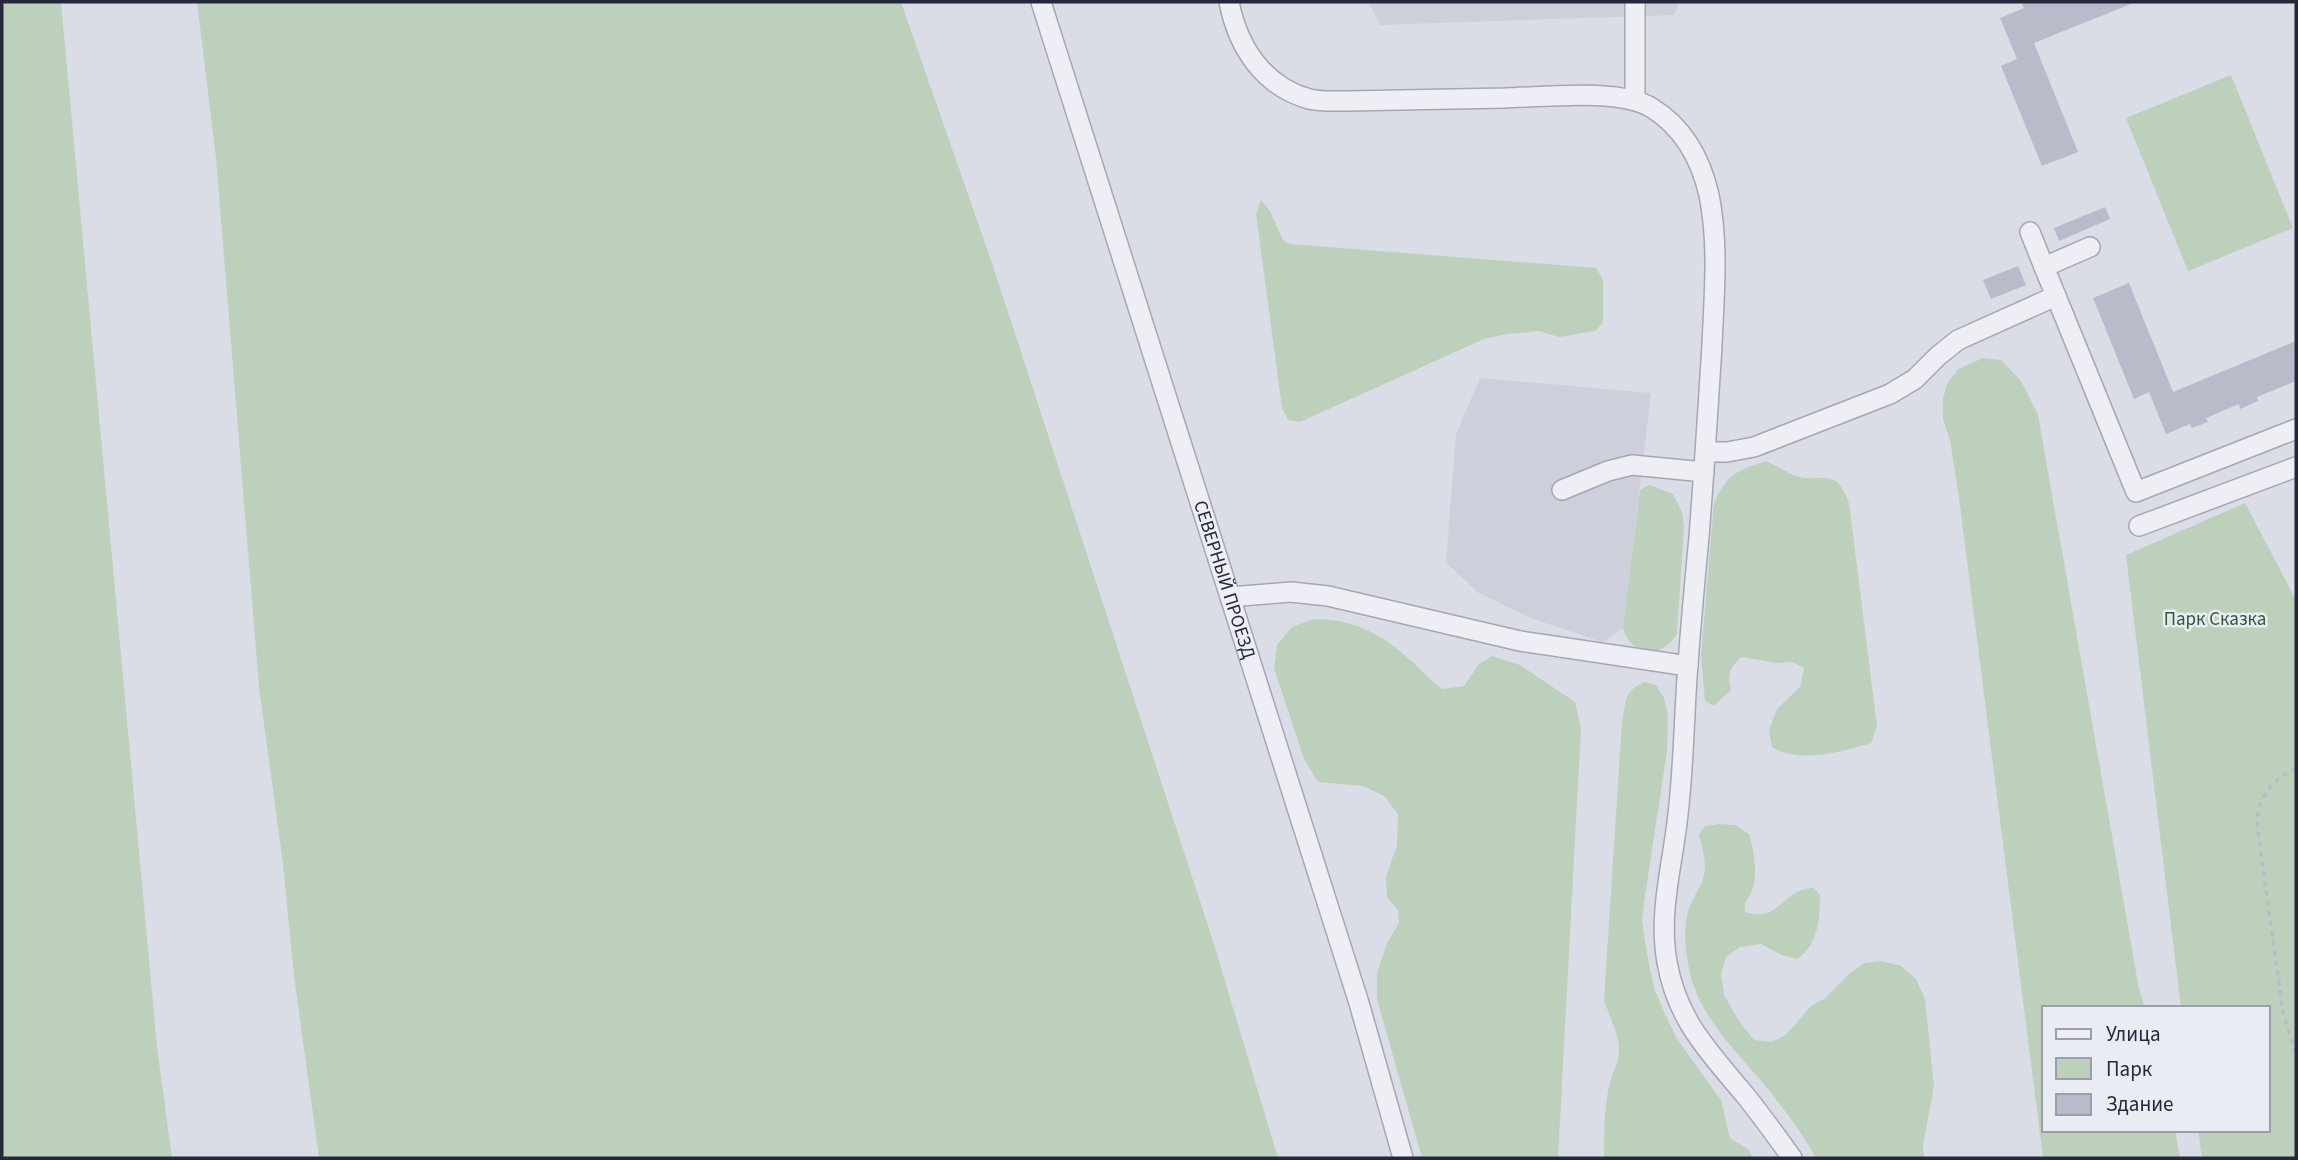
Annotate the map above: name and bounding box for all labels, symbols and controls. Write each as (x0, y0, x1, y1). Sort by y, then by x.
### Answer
street label: СЕВЕРНЫЙ ПРОЕЗД (1187, 497, 1262, 662)
park label: Парк Сказка (2164, 606, 2266, 633)
legend (2042, 1006, 2270, 1132)
text: Улица (2106, 1019, 2161, 1049)
text: Парк (2106, 1054, 2153, 1084)
text: Здание (2106, 1089, 2174, 1119)

